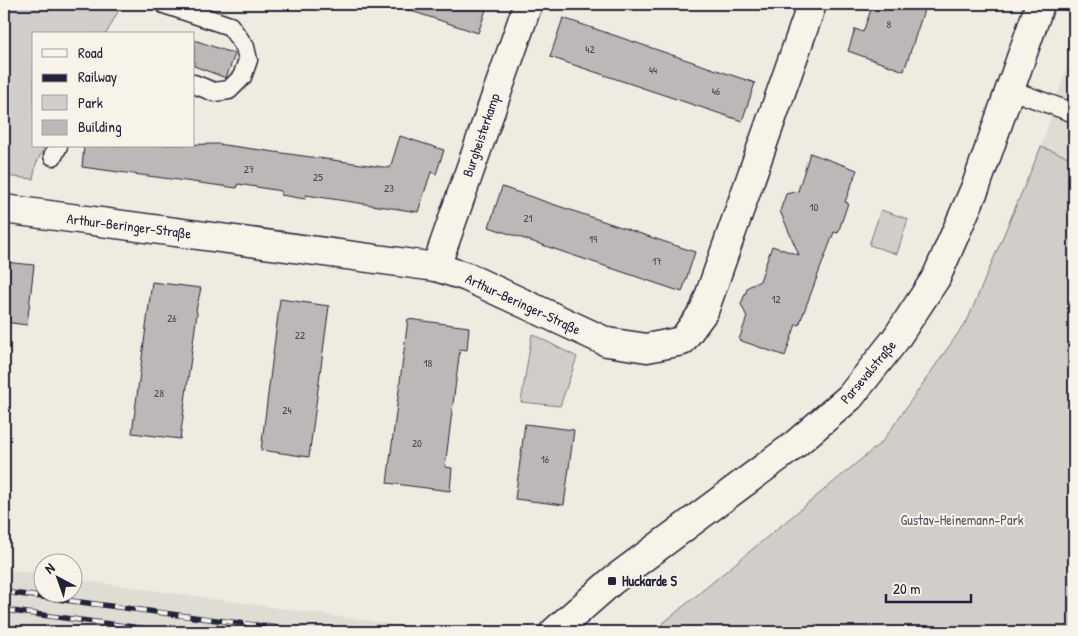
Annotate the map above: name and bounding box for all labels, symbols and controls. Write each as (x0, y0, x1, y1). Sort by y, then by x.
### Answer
house number: 8 (887, 17, 892, 31)
legend (32, 32, 195, 148)
text: Road (78, 42, 103, 63)
house number: 42 (585, 42, 595, 56)
house number: 44 (649, 63, 657, 77)
text: Railway (78, 66, 117, 87)
house number: 46 (712, 84, 721, 98)
street label: Burgheisterkamp (457, 91, 505, 179)
text: Park (78, 92, 103, 113)
text: Building (78, 116, 122, 137)
house number: 27 (244, 162, 254, 176)
house number: 25 (313, 170, 323, 184)
house number: 23 (384, 181, 394, 195)
house number: 10 (810, 200, 819, 214)
street label: Arthur-Beringer-Straße (66, 208, 193, 244)
house number: 21 (523, 211, 533, 225)
house number: 19 (589, 232, 597, 246)
house number: 17 (652, 254, 662, 268)
street label: Arthur-Beringer-Straße (462, 269, 584, 340)
house number: 12 (771, 292, 781, 306)
house number: 26 (167, 311, 177, 325)
house number: 22 (295, 328, 305, 342)
street label: Parsevalstraße (835, 336, 901, 408)
house number: 18 (424, 356, 433, 370)
house number: 28 (154, 386, 164, 400)
house number: 24 (282, 403, 292, 417)
house number: 20 (412, 436, 422, 450)
house number: 16 (541, 452, 550, 466)
park label: Gustav-Heinemann-Park (900, 510, 1024, 529)
north arrow (32, 554, 82, 604)
text: N (40, 558, 59, 577)
place label: Huckarde S (622, 571, 678, 590)
scale bar (886, 571, 970, 603)
marker: Huckarde S (606, 575, 618, 587)
text: 20 m (893, 578, 920, 599)

